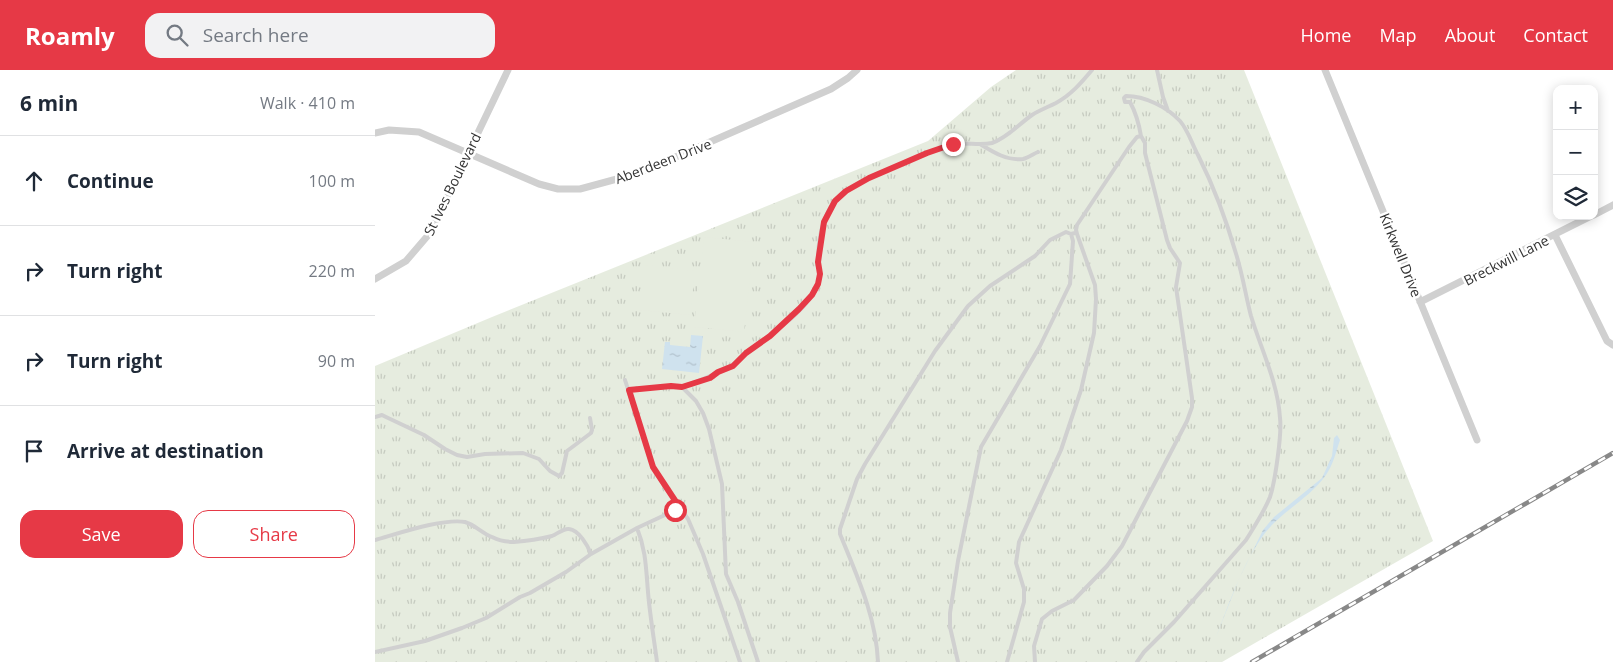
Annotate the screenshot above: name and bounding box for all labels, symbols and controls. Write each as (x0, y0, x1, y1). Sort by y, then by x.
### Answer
search box (145, 13, 495, 58)
text: Roamly (25, 19, 115, 52)
icon: search (163, 21, 191, 49)
text: Search here (203, 22, 309, 48)
text: Home (1301, 23, 1351, 47)
text: Map (1379, 23, 1417, 47)
text: About (1445, 23, 1495, 47)
text: Contact (1523, 23, 1588, 47)
map controls (1553, 85, 1598, 220)
button: + (1553, 85, 1598, 130)
text: 6 min (20, 89, 78, 117)
text: Walk · 410 m (260, 92, 355, 114)
street label: St Ives Boulevard (419, 130, 485, 238)
button: − (1553, 130, 1598, 175)
route end (942, 133, 965, 156)
street label: Aberdeen Drive (612, 134, 714, 188)
icon: ahead (20, 167, 48, 195)
text: Continue (67, 168, 154, 194)
text: 100 m (309, 170, 355, 192)
button: layers (1553, 175, 1598, 220)
street label: Kirkwell Drive (1376, 210, 1427, 300)
street label: Breckwill Lane (1460, 230, 1552, 290)
icon: right (20, 257, 48, 285)
text: Turn right (67, 258, 162, 284)
text: 220 m (309, 260, 355, 282)
icon: right (20, 347, 48, 375)
text: Turn right (67, 348, 162, 374)
text: 90 m (318, 350, 355, 372)
icon: arrive (20, 437, 48, 465)
text: Arrive at destination (67, 438, 264, 464)
route start (664, 499, 687, 522)
button: Save (20, 510, 183, 558)
button: Share (193, 510, 355, 558)

